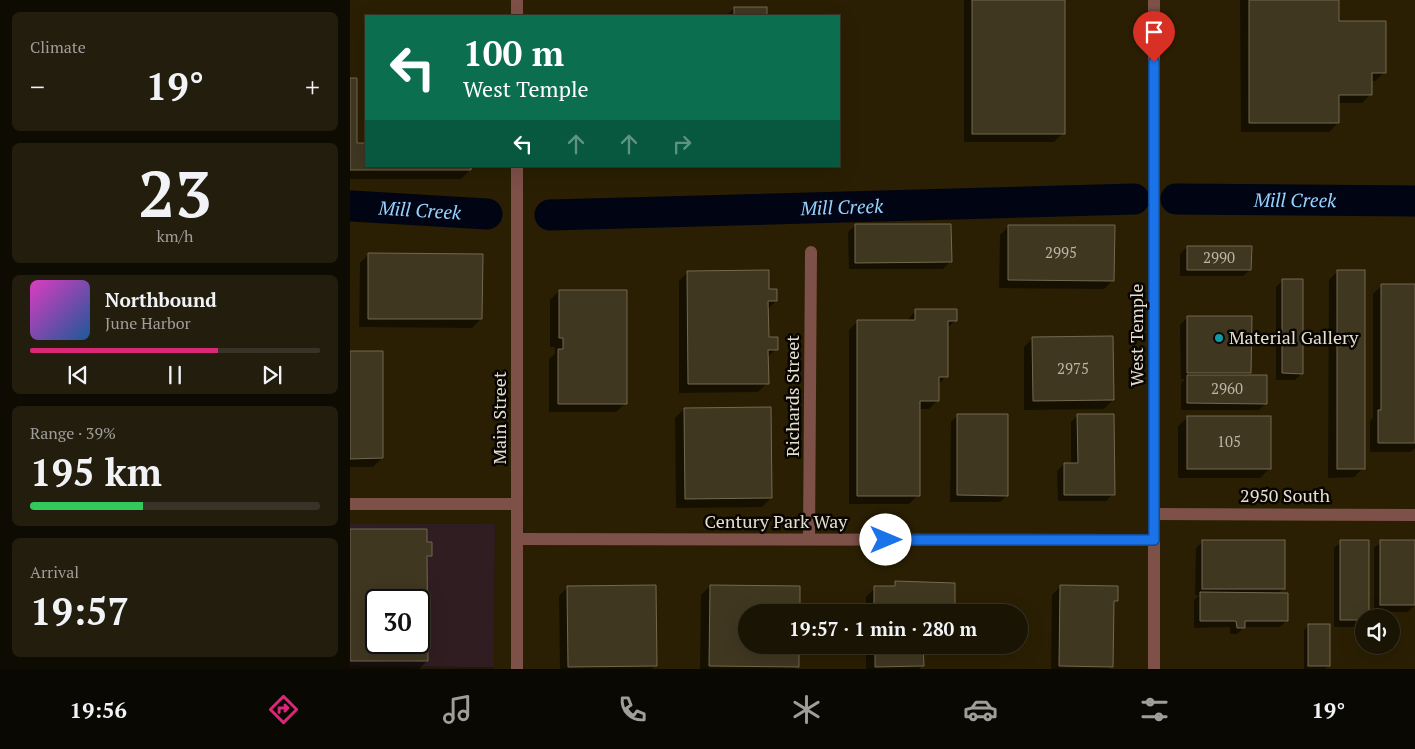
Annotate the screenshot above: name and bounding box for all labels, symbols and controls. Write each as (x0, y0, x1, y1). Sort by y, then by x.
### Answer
pin (1133, 11, 1175, 62)
icon: arrive (1140, 18, 1168, 46)
text: 100 m (463, 30, 564, 76)
icon: left (380, 35, 445, 100)
text: Climate (30, 36, 86, 58)
text: 19° (146, 61, 204, 111)
text: − (30, 68, 45, 105)
text: + (305, 68, 320, 105)
text: West Temple (463, 74, 589, 103)
icon: left (509, 130, 537, 158)
icon: ahead (562, 130, 590, 158)
icon: ahead (615, 130, 643, 158)
icon: right (668, 130, 696, 158)
text: 23 (138, 149, 212, 236)
water label: Mill Creek (1253, 187, 1337, 212)
water label: Mill Creek (799, 193, 884, 220)
water label: Mill Creek (377, 195, 463, 224)
text: km/h (157, 225, 193, 247)
house number: 2995 (1045, 242, 1077, 262)
house number: 2990 (1203, 247, 1235, 267)
street label: West Temple (1124, 284, 1148, 386)
text: Northbound (105, 287, 217, 312)
text: June Harbor (105, 312, 191, 334)
place label: Material Gallery (1229, 325, 1359, 349)
marker: Material Gallery (1213, 332, 1225, 344)
street label: Richards Street (780, 335, 804, 457)
house number: 2975 (1057, 358, 1089, 378)
icon: previous (64, 361, 92, 389)
icon: pause (161, 361, 189, 389)
icon: next (258, 361, 286, 389)
street label: Main Street (487, 371, 511, 465)
house number: 2960 (1211, 378, 1243, 398)
text: Range · 39% (30, 422, 116, 444)
house number: 105 (1217, 431, 1241, 451)
text: 195 km (30, 447, 162, 497)
street label: 2950 South (1240, 483, 1330, 507)
street label: Century Park Way (705, 509, 848, 533)
position arrow (859, 513, 911, 565)
text: Arrival (30, 561, 79, 583)
text: 19:57 (30, 586, 129, 636)
speed limit sign: 30 (365, 589, 430, 654)
map controls (1355, 609, 1400, 654)
button: sound (1355, 609, 1400, 654)
text: 19:57 · 1 min · 280 m (789, 616, 977, 641)
icon: directions (266, 692, 301, 727)
icon: music (440, 692, 475, 727)
icon: phone (615, 692, 650, 727)
icon: climate (789, 692, 824, 727)
icon: car (963, 692, 998, 727)
icon: filters (1137, 692, 1172, 727)
text: 19:56 (70, 695, 127, 724)
text: 19° (1311, 695, 1345, 724)

